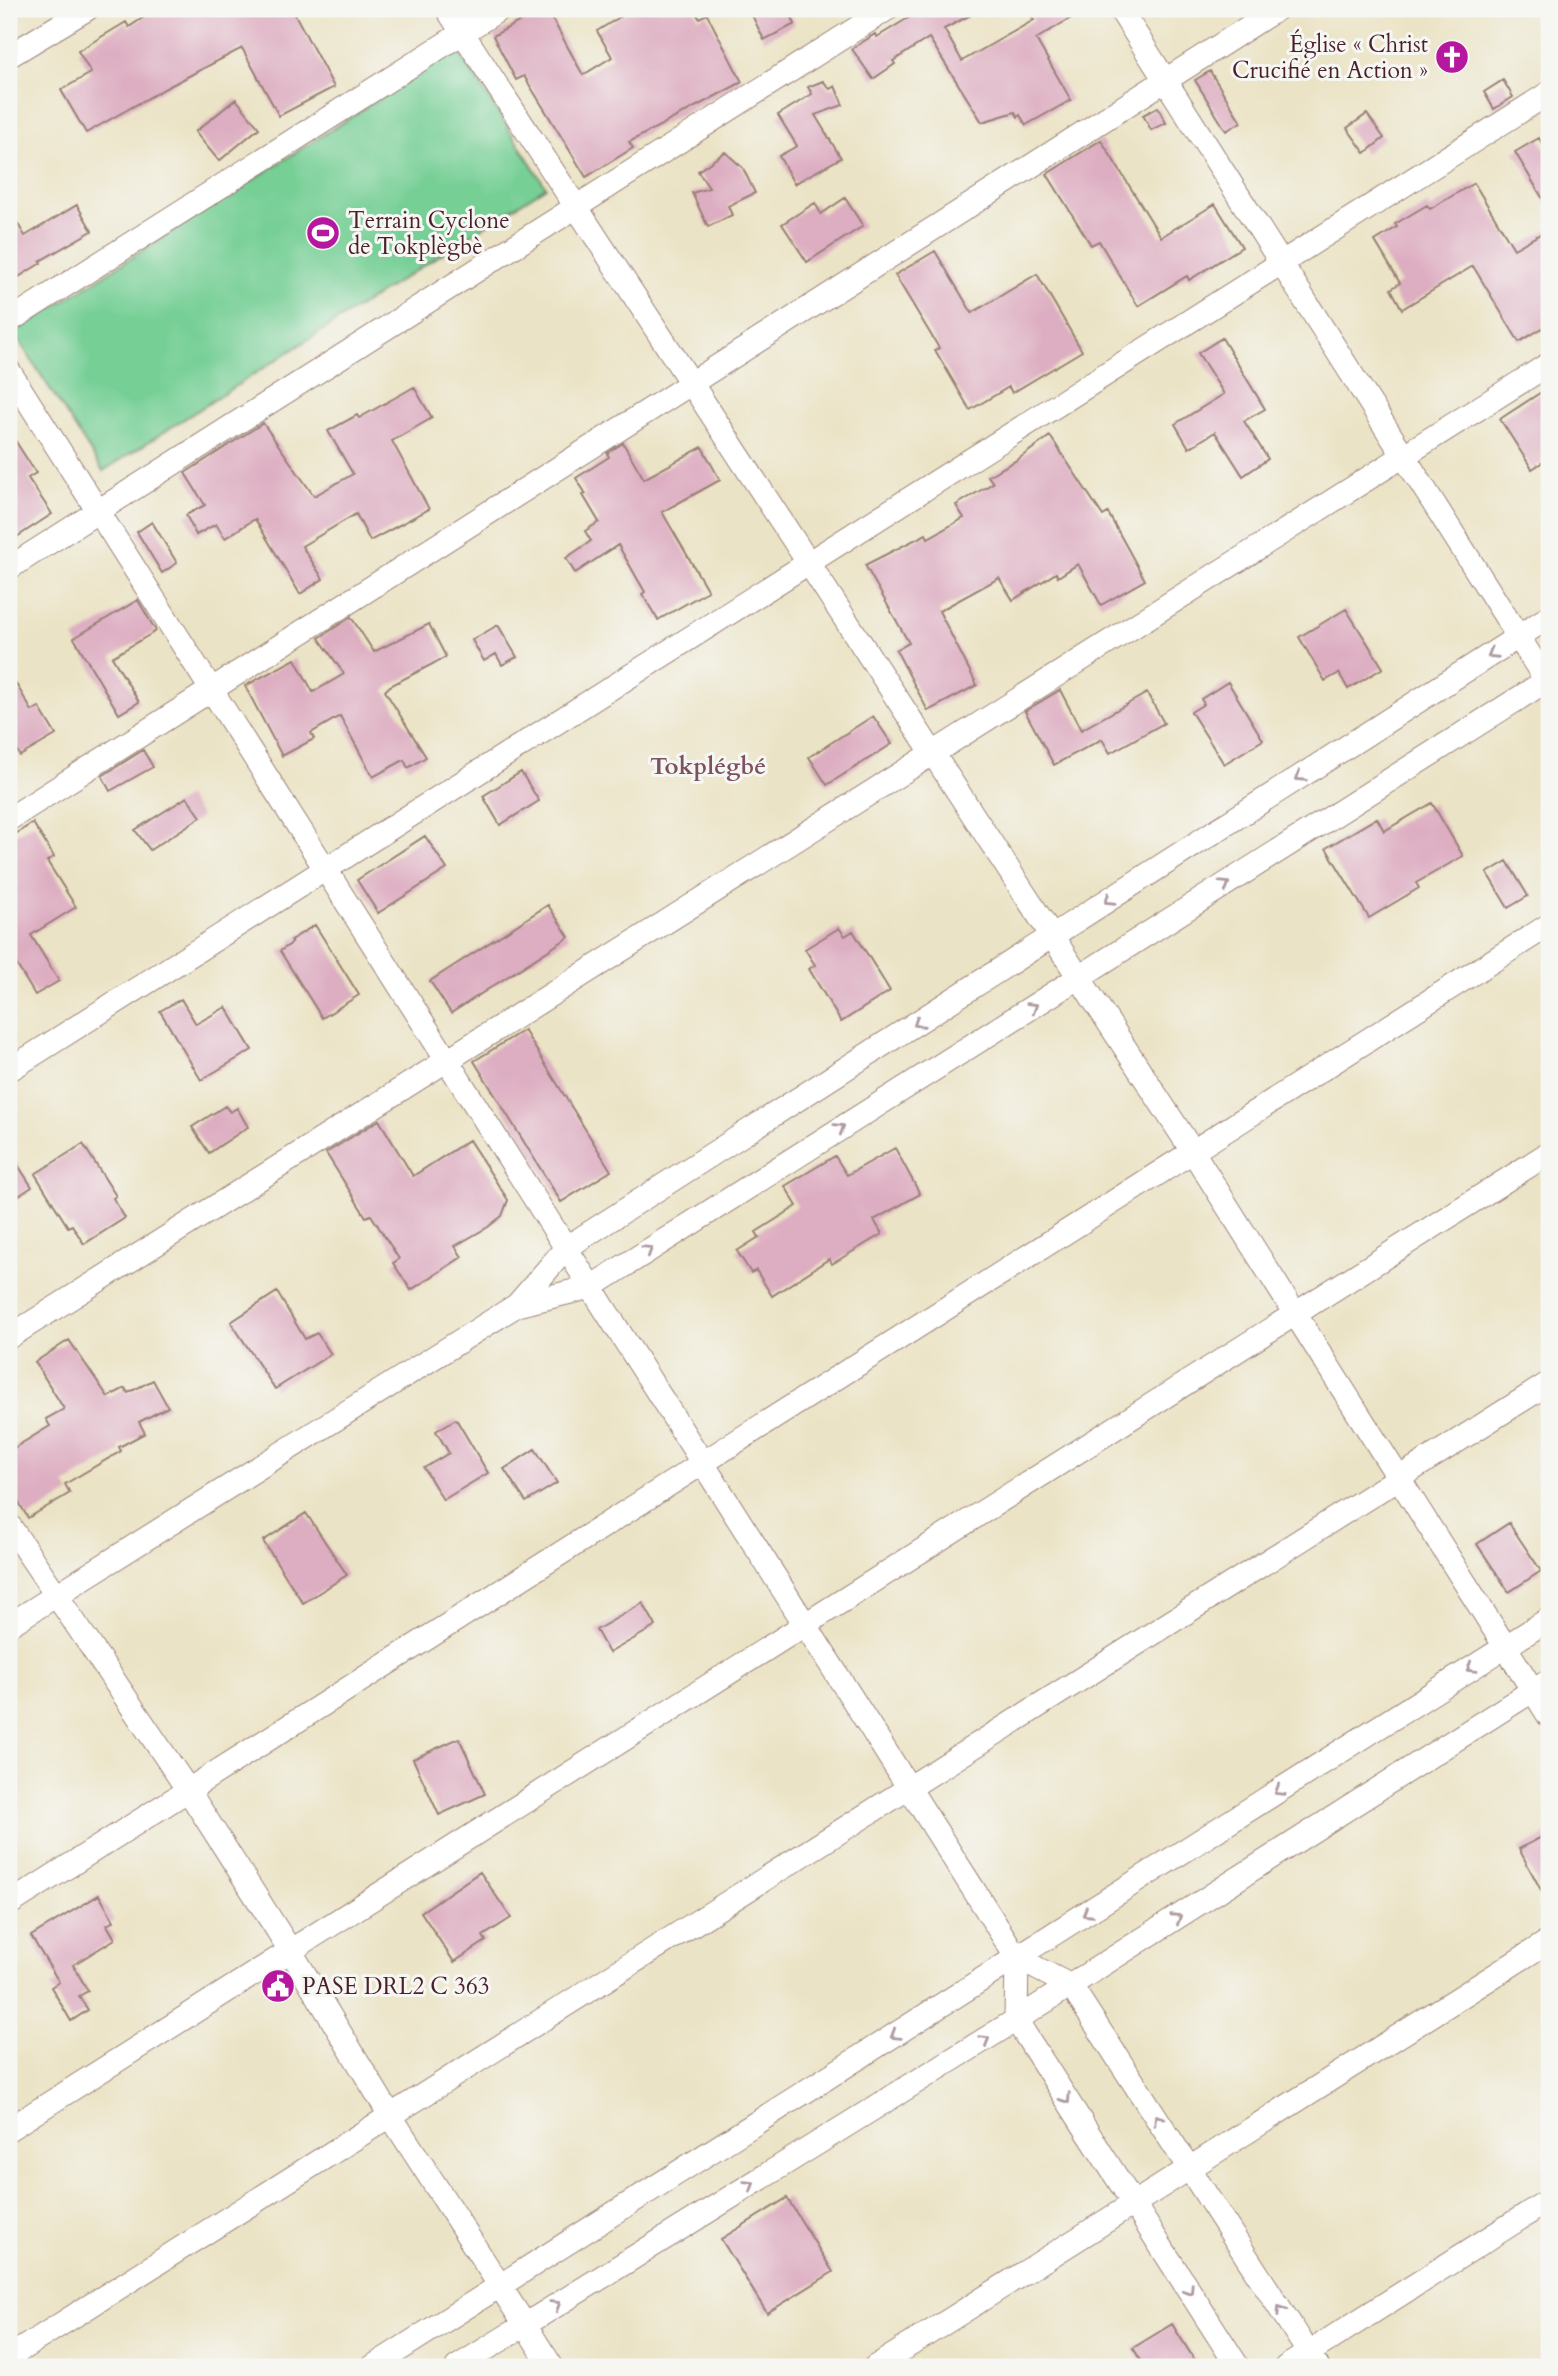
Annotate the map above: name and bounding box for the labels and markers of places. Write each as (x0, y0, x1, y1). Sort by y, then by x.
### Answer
place label: Église « Christ Crucifié en Action » (1232, 29, 1428, 86)
church icon: Église « Christ Crucifié en Action » (1433, 38, 1471, 76)
place label: Terrain Cyclone de Tokplègbè (348, 205, 510, 262)
sports icon: Terrain Cyclone de Tokplègbè (304, 214, 342, 252)
public building icon: PASE DRL2 C 363 (259, 1967, 297, 2005)
place label: PASE DRL2 C 363 (302, 1971, 489, 2002)

